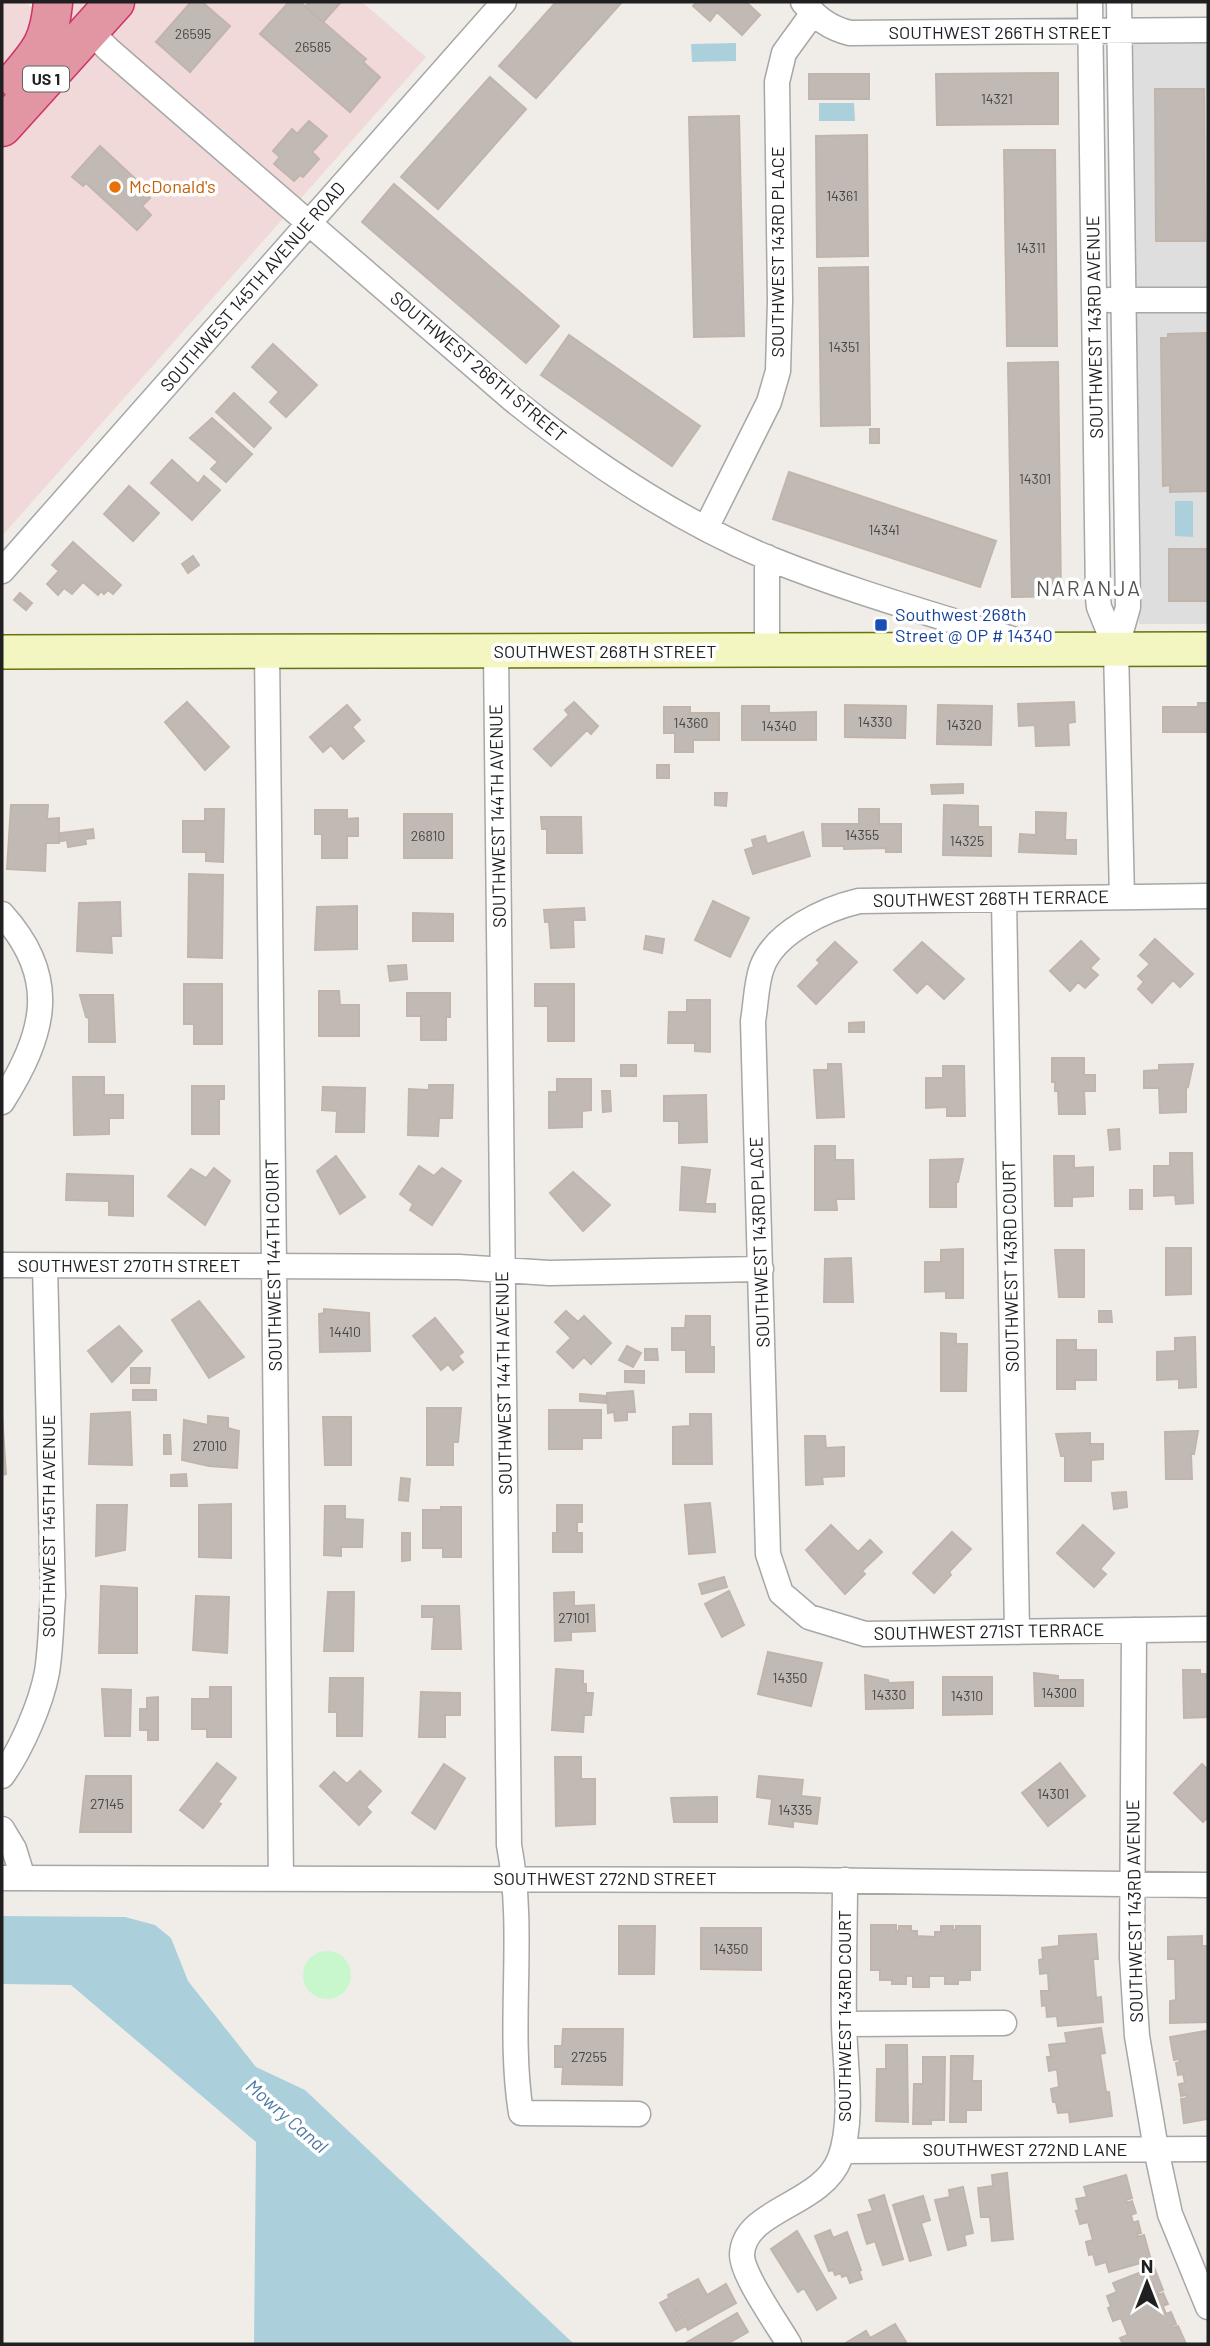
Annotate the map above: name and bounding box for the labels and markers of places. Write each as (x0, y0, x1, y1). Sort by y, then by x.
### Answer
place label: McDonald's (129, 175, 216, 197)
marker: McDonald's (107, 179, 123, 195)
place label: Southwest 268th Street @ OP # 14340 (895, 603, 1053, 646)
marker: Southwest 268th Street @ OP # 14340 (873, 617, 889, 633)

